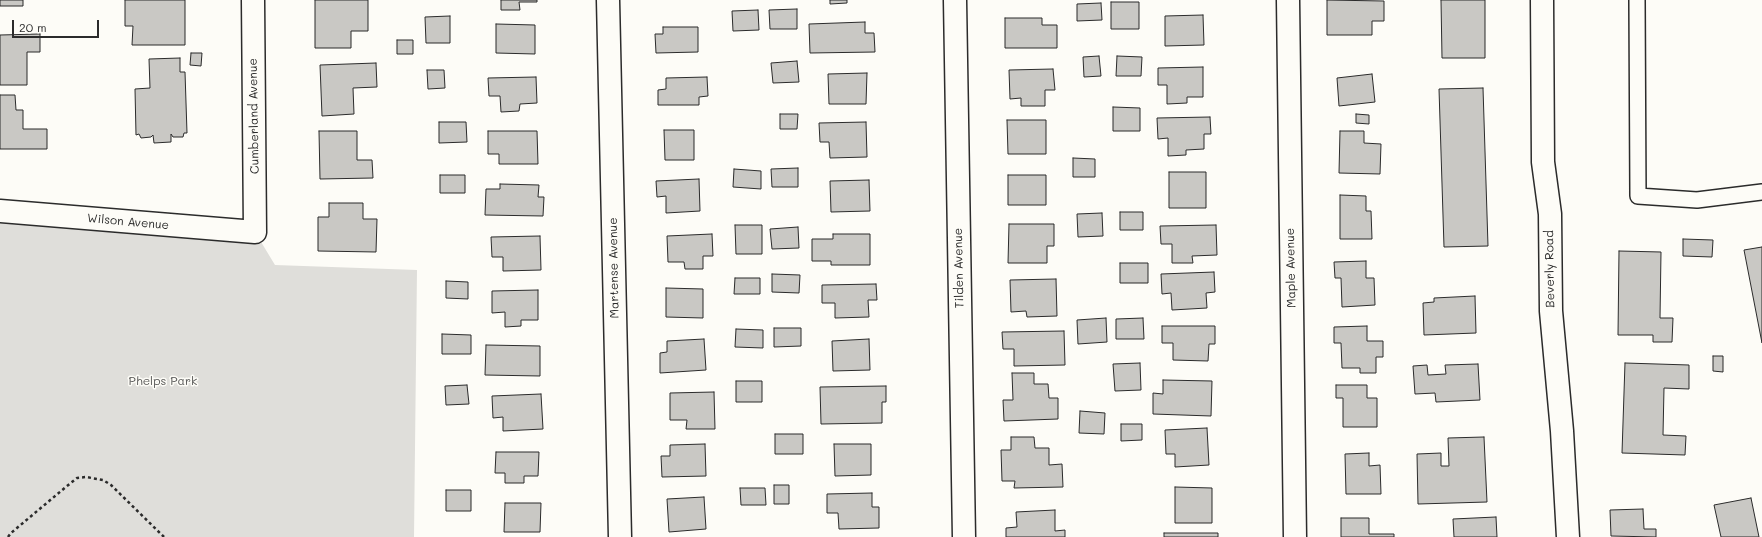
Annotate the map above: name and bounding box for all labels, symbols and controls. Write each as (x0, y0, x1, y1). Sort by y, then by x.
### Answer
scale bar (14, 12, 101, 38)
text: 20 m (19, 19, 47, 35)
street label: Cumberland Avenue (246, 58, 262, 174)
street label: Wilson Avenue (86, 211, 170, 233)
street label: Martense Avenue (606, 217, 622, 319)
street label: Tilden Avenue (951, 228, 967, 308)
street label: Maple Avenue (1283, 228, 1299, 308)
street label: Beverly Road (1542, 230, 1558, 308)
park label: Phelps Park (129, 374, 197, 388)

